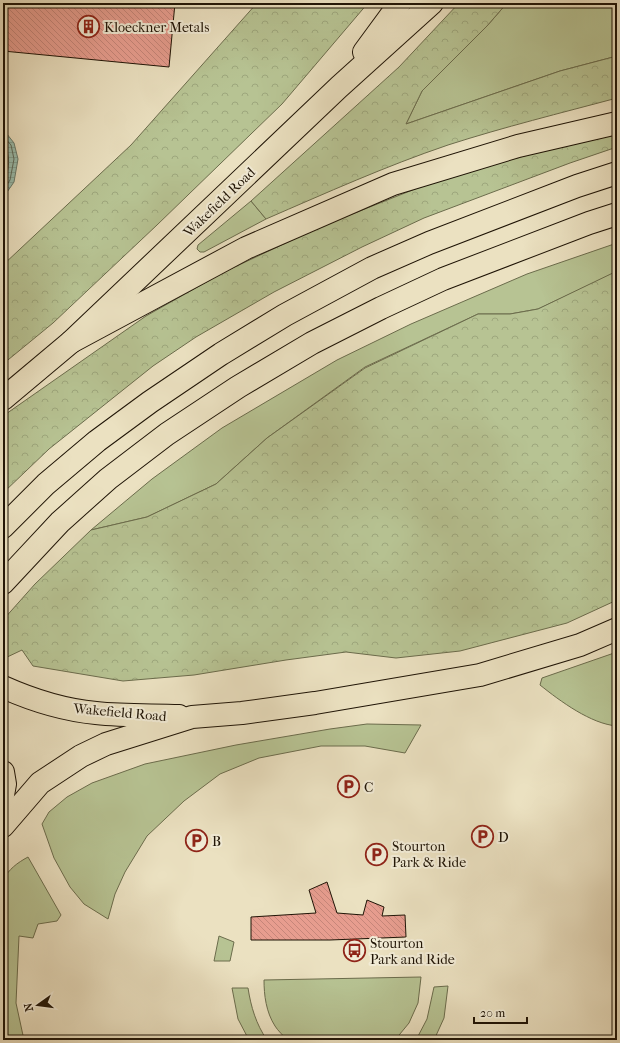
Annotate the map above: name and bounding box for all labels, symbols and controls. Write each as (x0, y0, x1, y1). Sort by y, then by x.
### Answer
building icon: Kloeckner Metals (75, 14, 101, 40)
place label: Kloeckner Metals (104, 19, 209, 36)
street label: Wakefield Road (179, 164, 259, 242)
street label: Wakefield Road (72, 700, 168, 725)
parking icon: C (336, 774, 362, 800)
place label: C (364, 779, 373, 796)
parking icon: D (470, 824, 496, 850)
parking icon: B (184, 828, 210, 854)
place label: D (498, 829, 509, 846)
place label: B (212, 833, 221, 850)
place label: Stourton Park & Ride (392, 838, 466, 871)
parking icon: Stourton Park & Ride (364, 841, 390, 867)
place label: Stourton Park and Ride (370, 935, 455, 968)
bus stop icon: Stourton Park and Ride (341, 938, 367, 964)
north arrow (18, 985, 58, 1025)
scale bar (474, 999, 527, 1025)
text: N (21, 1001, 36, 1013)
text: 20 m (480, 1006, 505, 1020)

